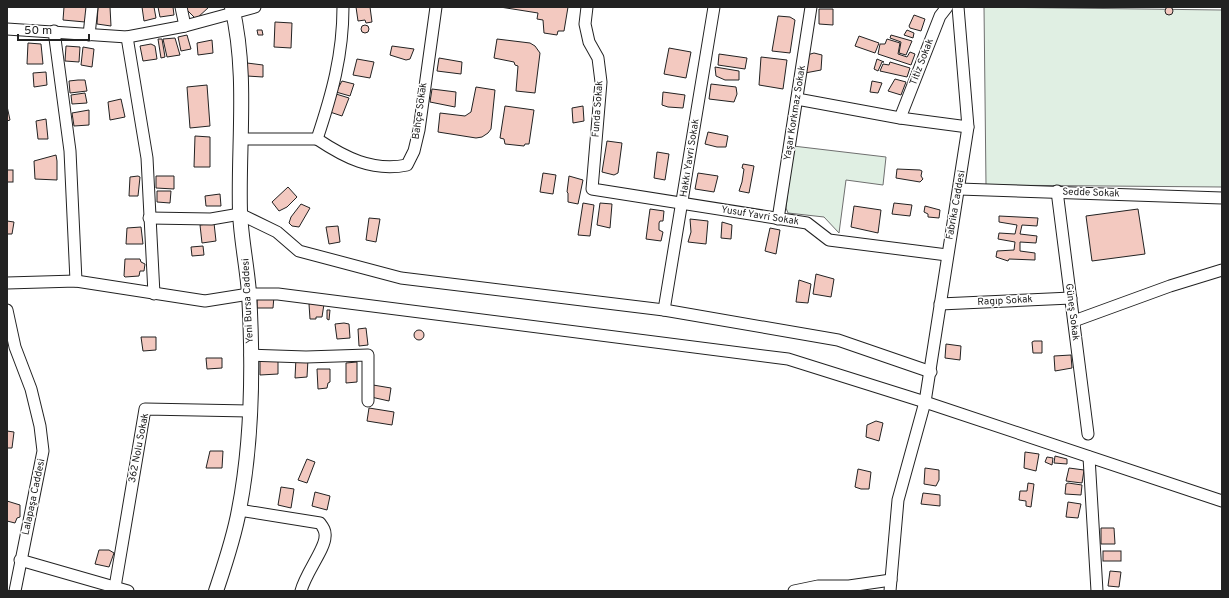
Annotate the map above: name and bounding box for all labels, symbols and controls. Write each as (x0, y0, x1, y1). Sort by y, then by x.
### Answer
scale bar (18, 16, 89, 42)
text: 50 m (24, 23, 52, 39)
street label: Titiz Sokak (907, 37, 937, 87)
street label: Yaşar Korkmaz Sokak (781, 64, 809, 162)
street label: Funda Sokak (590, 80, 606, 138)
street label: Bahçe Sokak (410, 82, 430, 140)
street label: Hakkı Yavri Sokak (677, 118, 703, 198)
street label: Fabrika Caddesi (943, 169, 969, 241)
street label: Sedde Sokak (1062, 186, 1120, 200)
street label: Yusuf Yavri Sokak (720, 203, 800, 229)
street label: Yeni Bursa Caddesi (239, 258, 257, 344)
street label: Güneş Sokak (1062, 283, 1082, 341)
street label: Ragıp Sokak (977, 293, 1033, 309)
street label: 362 Nolu Sokak (126, 412, 152, 484)
street label: Lalapaşa Caddesi (20, 458, 48, 536)

